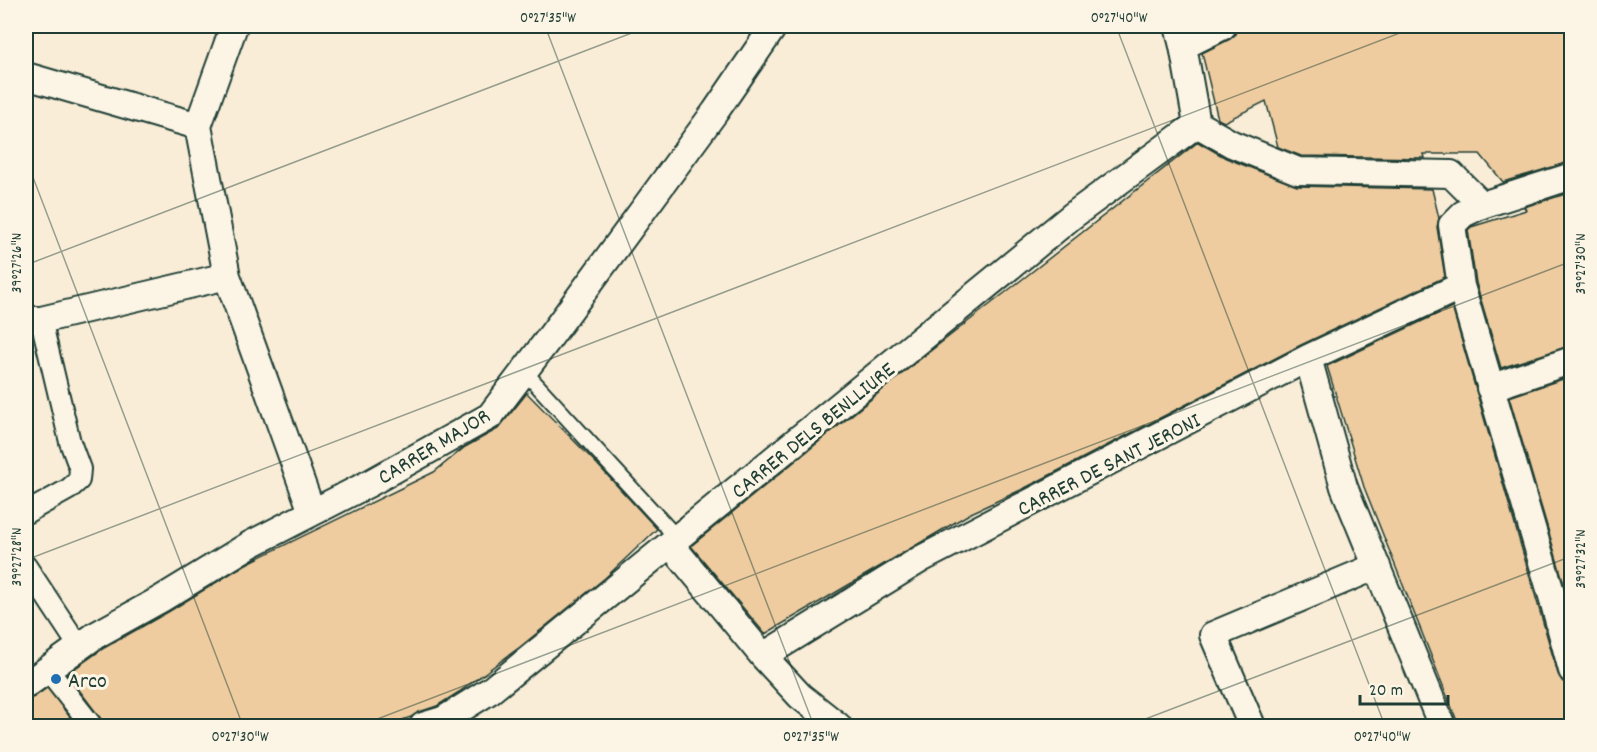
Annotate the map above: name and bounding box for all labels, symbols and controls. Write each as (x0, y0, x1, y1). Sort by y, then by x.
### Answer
text: 0°27'35"W (520, 8, 576, 30)
text: 0°27'40"W (1091, 8, 1148, 30)
text: 39°27'26"N (7, 233, 29, 293)
text: 39°27'30"N (1571, 233, 1593, 295)
street label: CARRER DELS BENLLIURE (726, 356, 903, 507)
street label: CARRER MAJOR (373, 402, 497, 494)
street label: CARRER DE SANT JERONI (1013, 406, 1207, 526)
text: 39°27'28"N (7, 528, 29, 586)
text: 39°27'32"N (1571, 529, 1593, 589)
place label: Arco (68, 667, 107, 698)
scale bar (1360, 668, 1448, 706)
marker: Arco (49, 672, 63, 686)
text: 20 m (1369, 679, 1403, 704)
text: 0°27'30"W (211, 727, 269, 749)
text: 0°27'35"W (783, 727, 839, 749)
text: 0°27'40"W (1354, 727, 1411, 749)

